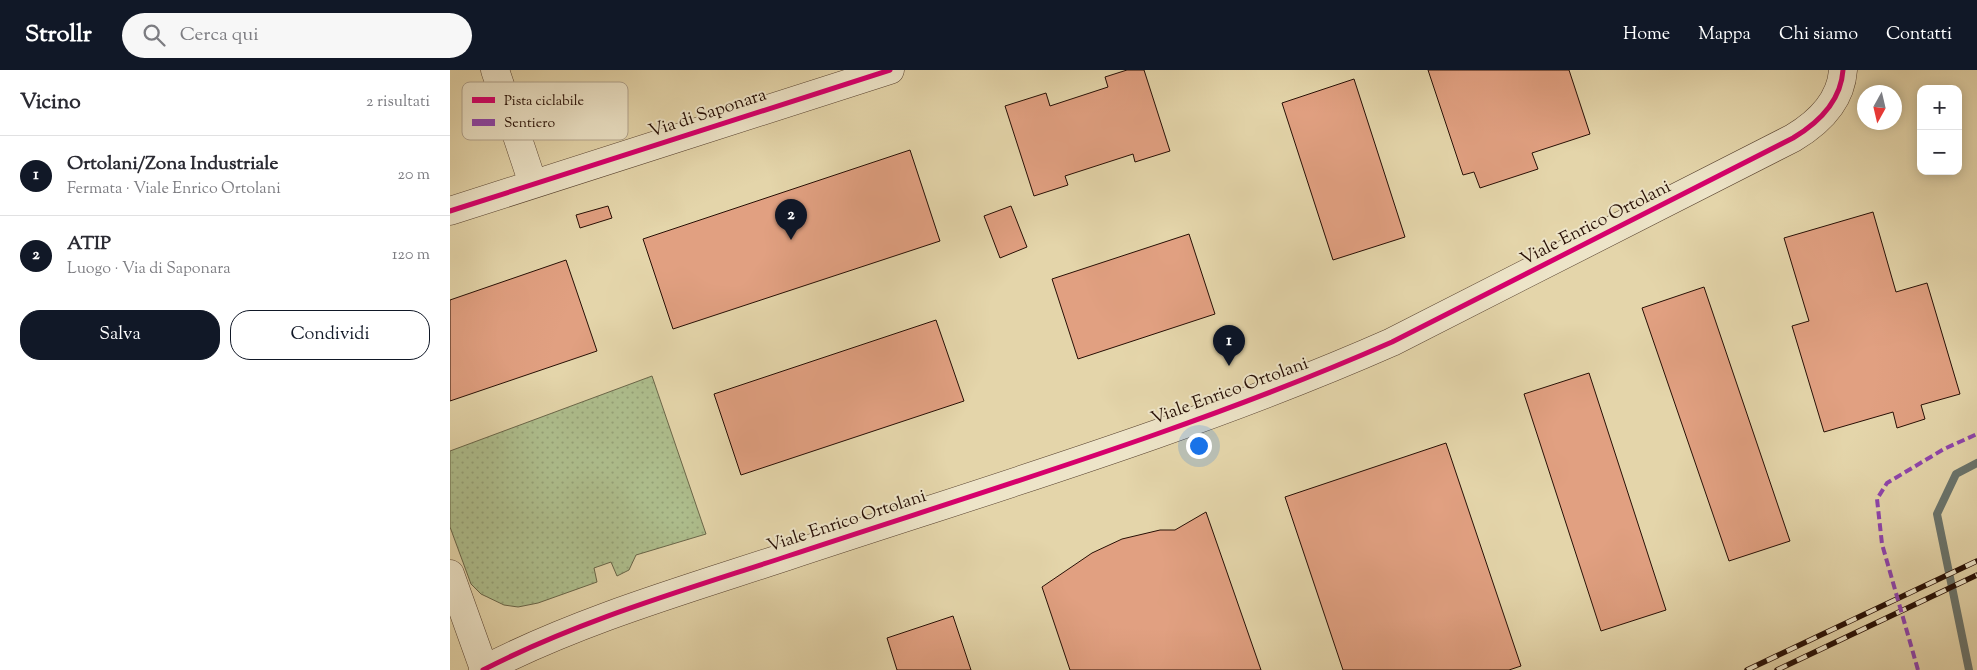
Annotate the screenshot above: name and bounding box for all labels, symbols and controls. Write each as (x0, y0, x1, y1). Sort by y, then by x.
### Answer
search box (122, 13, 472, 58)
text: Strollr (25, 18, 92, 52)
icon: search (140, 21, 168, 49)
text: Cerca qui (180, 22, 259, 49)
text: Home (1623, 22, 1670, 48)
text: Mappa (1698, 22, 1751, 48)
text: Chi siamo (1779, 22, 1858, 48)
text: Contatti (1886, 22, 1952, 48)
legend (462, 82, 628, 140)
street label: Via di Saponara (646, 83, 770, 145)
north arrow (1857, 85, 1902, 130)
map controls (1917, 85, 1962, 175)
button: + (1917, 85, 1962, 130)
text: Vicino (20, 88, 81, 118)
text: 2 risultati (366, 91, 430, 114)
text: Pista ciclabile (504, 92, 584, 112)
text: Sentiero (504, 114, 555, 134)
button: − (1917, 130, 1962, 175)
text: Ortolani/Zona Industriale (67, 151, 278, 178)
text: 1 (33, 164, 39, 187)
text: 20 m (397, 164, 430, 187)
street label: Viale Enrico Ortolani (1516, 175, 1676, 273)
text: Fermata · Viale Enrico Ortolani (67, 178, 281, 201)
pin: 2 (775, 199, 807, 240)
text: ATIP (67, 231, 111, 258)
text: 2 (32, 244, 40, 267)
text: 120 m (392, 244, 430, 267)
text: Luogo · Via di Saponara (67, 258, 231, 281)
button: Salva (20, 310, 220, 360)
button: Condividi (230, 310, 430, 360)
pin: 1 (1213, 325, 1245, 366)
street label: Viale Enrico Ortolani (1148, 351, 1312, 433)
your location (1186, 433, 1212, 459)
street label: Viale Enrico Ortolani (764, 484, 930, 560)

